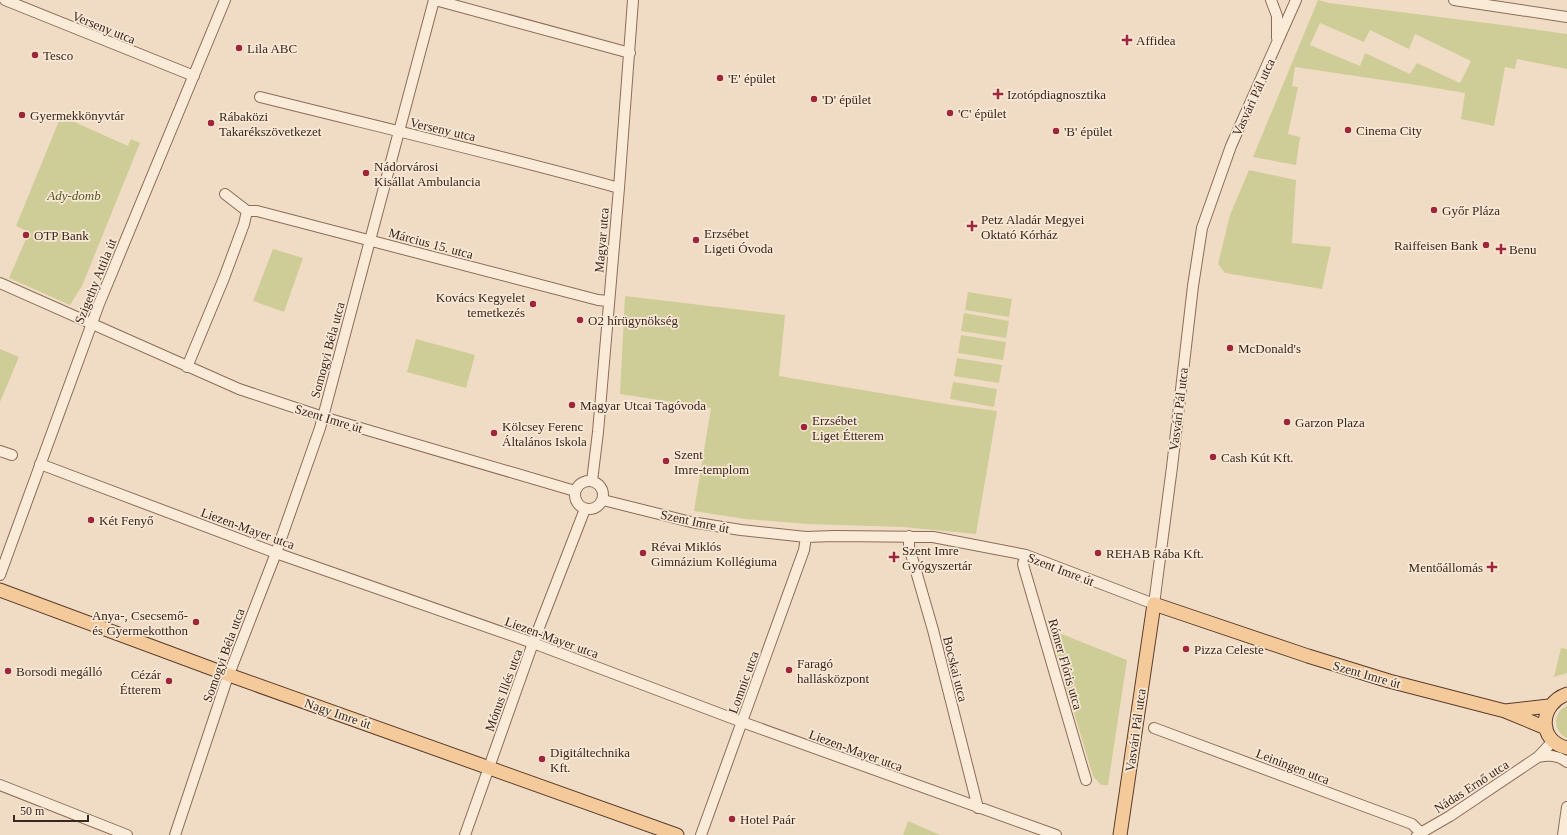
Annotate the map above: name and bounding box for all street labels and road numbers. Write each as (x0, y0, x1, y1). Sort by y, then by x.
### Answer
street label: Verseny utca (70, 8, 138, 47)
street label: Vasvári Pál utca (1229, 56, 1278, 138)
street label: Verseny utca (409, 115, 477, 144)
street label: Magyar utca (591, 207, 612, 273)
street label: Március 15. utca (387, 225, 475, 262)
street label: Szigethy Attila út (71, 236, 120, 326)
street label: Somogyi Béla utca (307, 300, 348, 400)
street label: Vasvári Pál utca (1166, 366, 1191, 452)
street label: Szent Imre út (293, 401, 365, 436)
street label: Liezen-Mayer utca (199, 505, 297, 552)
street label: Szent Imre út (659, 507, 731, 536)
street label: Szent Imre út (1025, 550, 1097, 589)
street label: Somogyi Béla utca (200, 606, 248, 704)
street label: Liezen-Mayer utca (503, 614, 601, 661)
street label: Rómer Flóris utca (1045, 617, 1086, 712)
street label: Bocskai utca (940, 635, 971, 704)
street label: Mónus Illés utca (482, 647, 525, 733)
street label: Lomnic utca (725, 649, 762, 715)
street label: Szent Imre út (1331, 658, 1403, 691)
street label: Vasvári Pál utca (1122, 687, 1149, 773)
street label: Nagy Imre út (303, 695, 373, 732)
street label: Liezen-Mayer utca (807, 727, 905, 774)
street label: Leiningen utca (1254, 746, 1332, 787)
street label: Nádas Ernő utca (1431, 757, 1512, 816)

